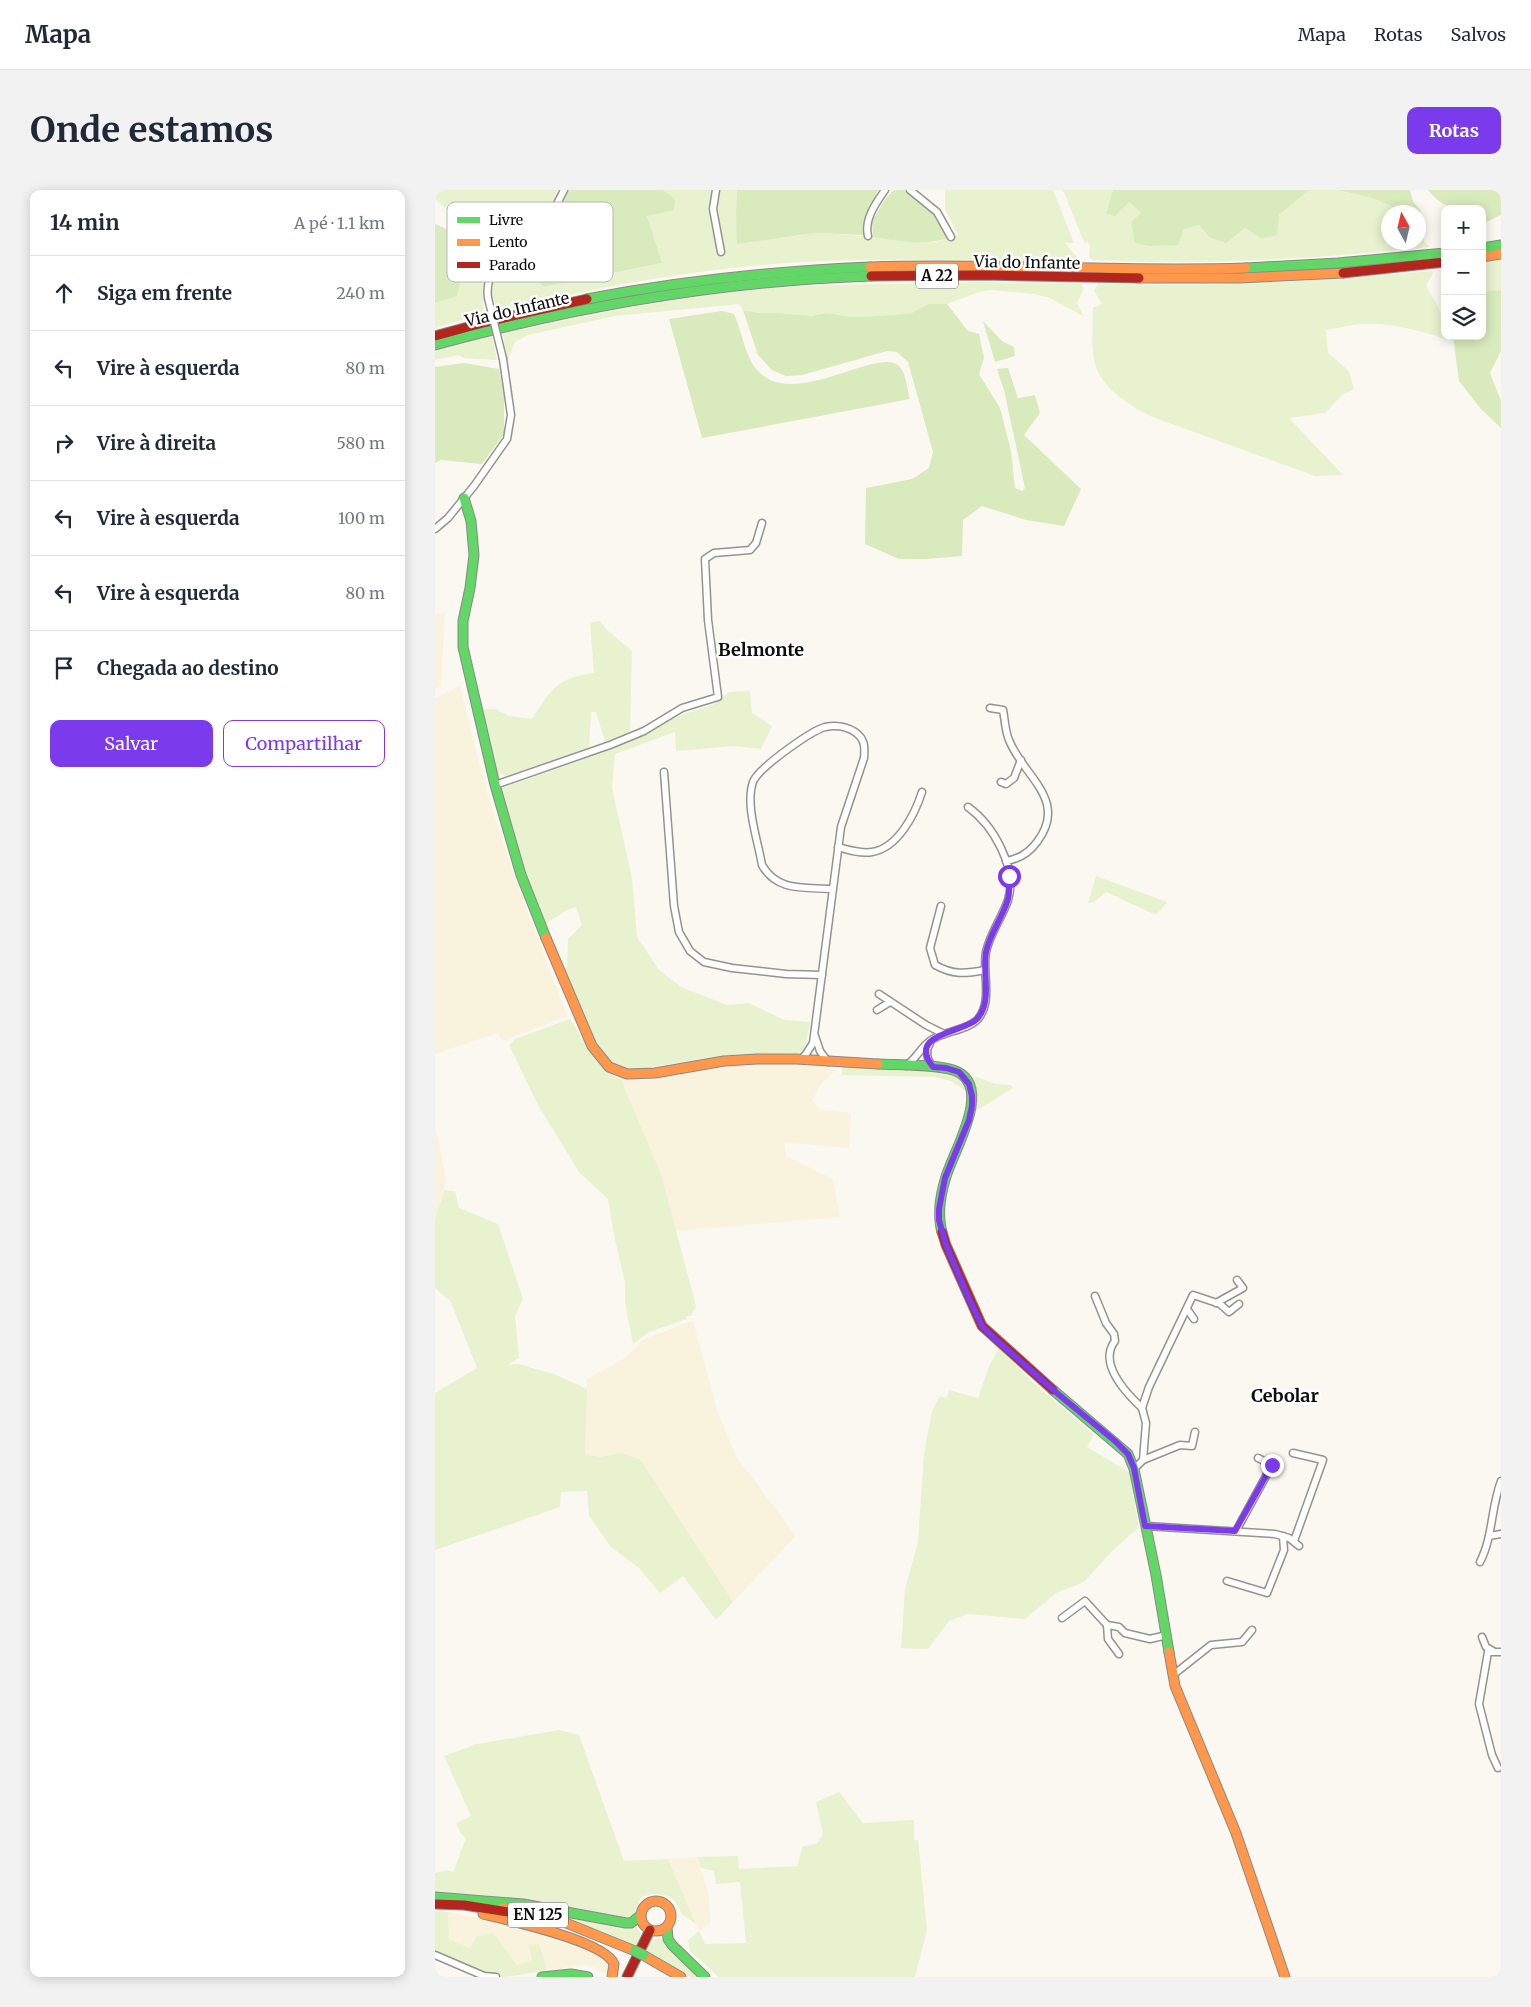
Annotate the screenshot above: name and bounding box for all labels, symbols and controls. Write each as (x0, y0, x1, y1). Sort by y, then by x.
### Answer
text: Mapa (25, 19, 91, 50)
text: Mapa (1298, 23, 1346, 46)
text: Rotas (1374, 23, 1423, 46)
text: Salvos (1451, 23, 1506, 46)
button: Rotas (1407, 107, 1501, 154)
text: Onde estamos (30, 108, 273, 152)
legend (447, 202, 613, 282)
north arrow (1381, 205, 1426, 250)
map controls (1441, 205, 1486, 340)
button: + (1441, 205, 1486, 250)
text: 14 min (50, 209, 119, 236)
text: Livre (489, 211, 523, 229)
text: A pé · 1.1 km (294, 213, 385, 233)
text: Lento (489, 233, 528, 251)
button: − (1441, 250, 1486, 295)
street label: Via do Infante (973, 251, 1080, 273)
text: Parado (489, 256, 536, 274)
road number: A 22 (916, 264, 958, 288)
icon: ahead (50, 279, 78, 307)
text: Siga em frente (97, 281, 232, 305)
text: 240 m (336, 283, 385, 303)
street label: Via do Infante (462, 287, 571, 331)
button: layers (1441, 295, 1486, 340)
icon: left (50, 354, 78, 382)
text: Vire à esquerda (97, 356, 240, 380)
text: 80 m (346, 358, 385, 378)
icon: right (50, 429, 78, 457)
text: Vire à direita (97, 431, 216, 455)
text: 580 m (337, 433, 385, 453)
icon: left (50, 504, 78, 532)
text: Vire à esquerda (97, 506, 240, 530)
text: 100 m (338, 508, 385, 528)
icon: left (50, 579, 78, 607)
text: Vire à esquerda (97, 581, 240, 605)
text: 80 m (346, 583, 385, 603)
district label: Belmonte (718, 638, 804, 661)
icon: arrive (50, 654, 78, 682)
text: Chegada ao destino (97, 656, 279, 680)
button: Salvar (50, 720, 213, 767)
button: Compartilhar (223, 720, 385, 767)
route start (998, 865, 1021, 888)
district label: Cebolar (1251, 1384, 1319, 1407)
route end (1261, 1454, 1284, 1477)
road number: EN 125 (508, 1902, 568, 1928)

